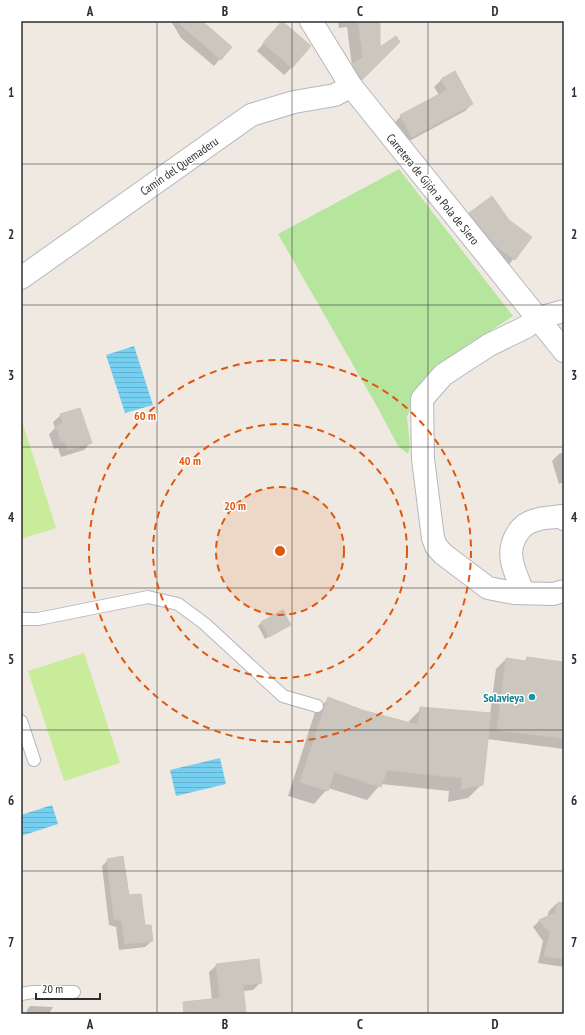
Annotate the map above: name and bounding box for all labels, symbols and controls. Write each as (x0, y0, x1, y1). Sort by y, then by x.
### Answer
text: A (86, 3, 94, 20)
text: B (222, 3, 228, 20)
text: C (357, 3, 363, 20)
text: D (492, 3, 499, 20)
text: 1 (8, 84, 14, 101)
text: 1 (571, 84, 577, 101)
street label: Carretera de Gijón a Pola de Siero (383, 130, 483, 248)
street label: Camín del Quemaderu (137, 134, 221, 198)
text: 2 (8, 226, 14, 243)
text: 2 (571, 226, 577, 243)
text: 3 (8, 367, 14, 384)
text: 3 (571, 367, 577, 384)
text: 60 m (134, 408, 156, 423)
text: 40 m (179, 453, 201, 468)
text: 20 m (224, 498, 246, 513)
text: 4 (8, 509, 15, 526)
text: 4 (571, 509, 578, 526)
centre of rings (273, 544, 287, 558)
text: 5 (8, 651, 14, 668)
text: 5 (571, 651, 577, 668)
place label: Solavieya (483, 690, 524, 705)
marker: Solavieya (527, 692, 537, 702)
text: 6 (8, 792, 14, 809)
text: 6 (571, 792, 577, 809)
text: 7 (8, 934, 14, 951)
text: 7 (571, 934, 577, 951)
scale bar (36, 975, 100, 1001)
text: 20 m (42, 981, 63, 996)
text: A (86, 1016, 94, 1033)
text: B (222, 1016, 228, 1033)
text: C (357, 1016, 363, 1033)
text: D (492, 1016, 499, 1033)

